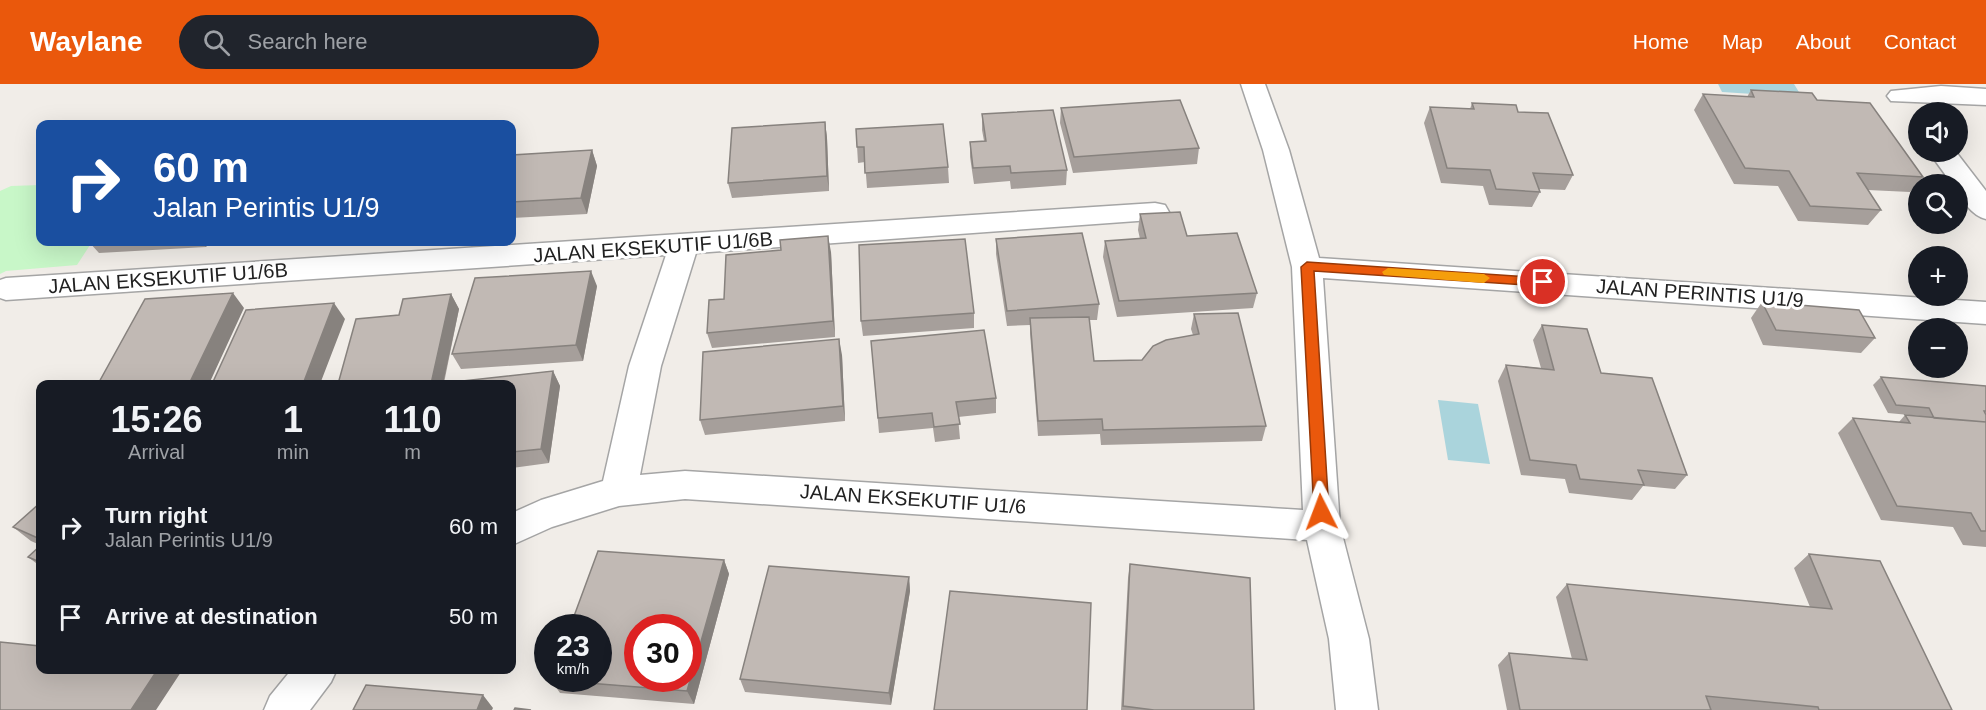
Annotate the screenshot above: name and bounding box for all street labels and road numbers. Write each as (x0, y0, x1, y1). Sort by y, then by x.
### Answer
street label: JALAN EKSEKUTIF U1/6B (532, 228, 774, 266)
street label: JALAN EKSEKUTIF U1/6B (47, 259, 289, 297)
street label: JALAN PERINTIS U1/9 (1596, 275, 1804, 311)
street label: JALAN EKSEKUTIF U1/6 (799, 480, 1027, 518)

